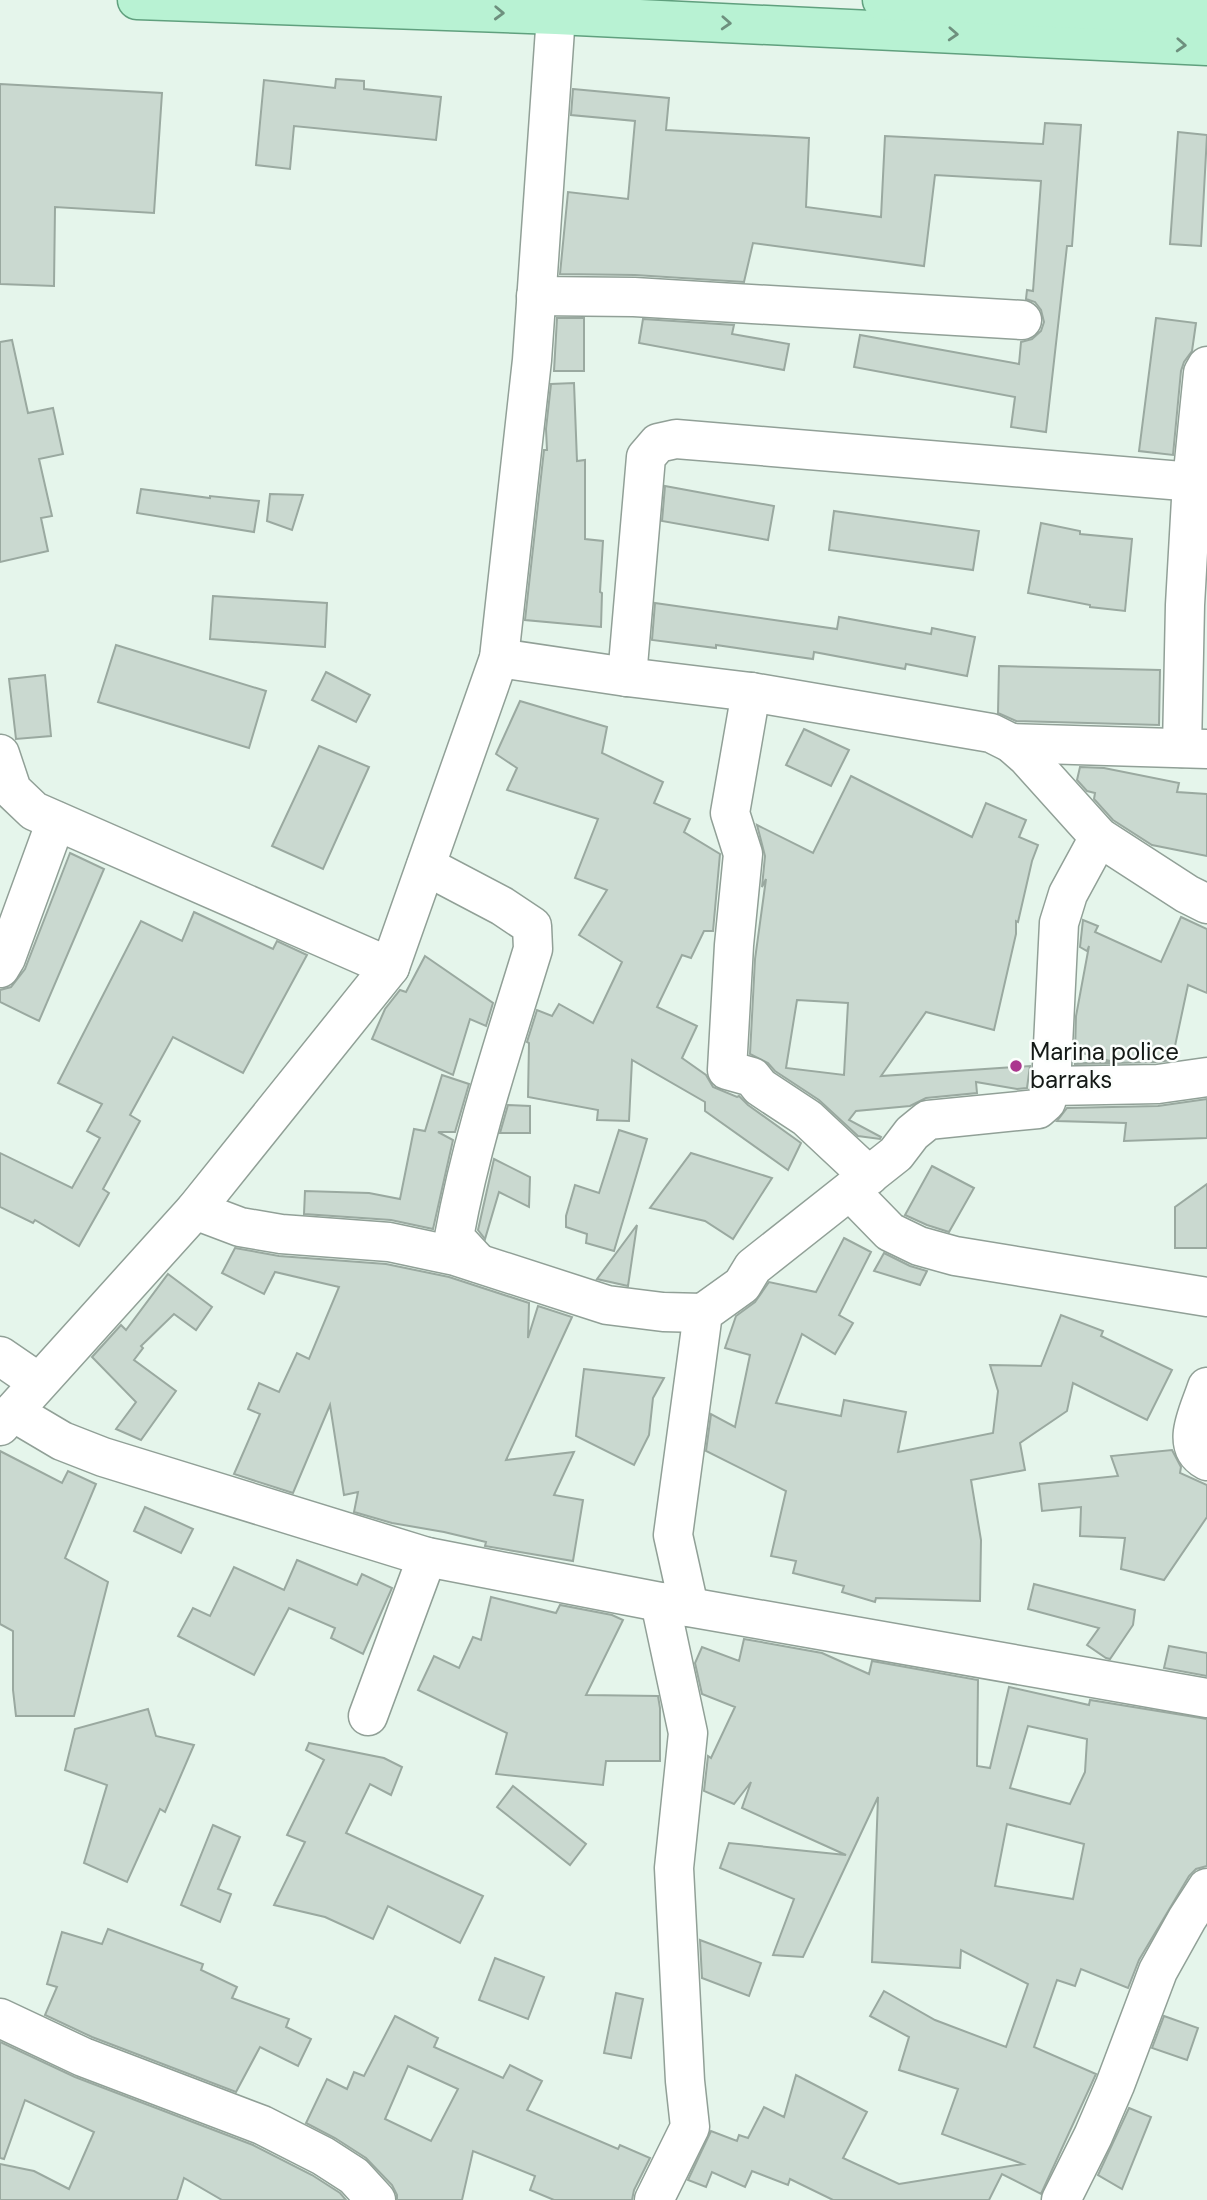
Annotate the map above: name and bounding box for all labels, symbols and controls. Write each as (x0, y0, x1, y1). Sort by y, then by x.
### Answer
one-way arrow (494, 6, 505, 21)
one-way arrow (721, 16, 732, 31)
one-way arrow (948, 26, 959, 41)
one-way arrow (1175, 37, 1186, 52)
place label: Marina police barraks (1030, 1036, 1179, 1095)
marker: Marina police barraks (1008, 1058, 1024, 1074)

